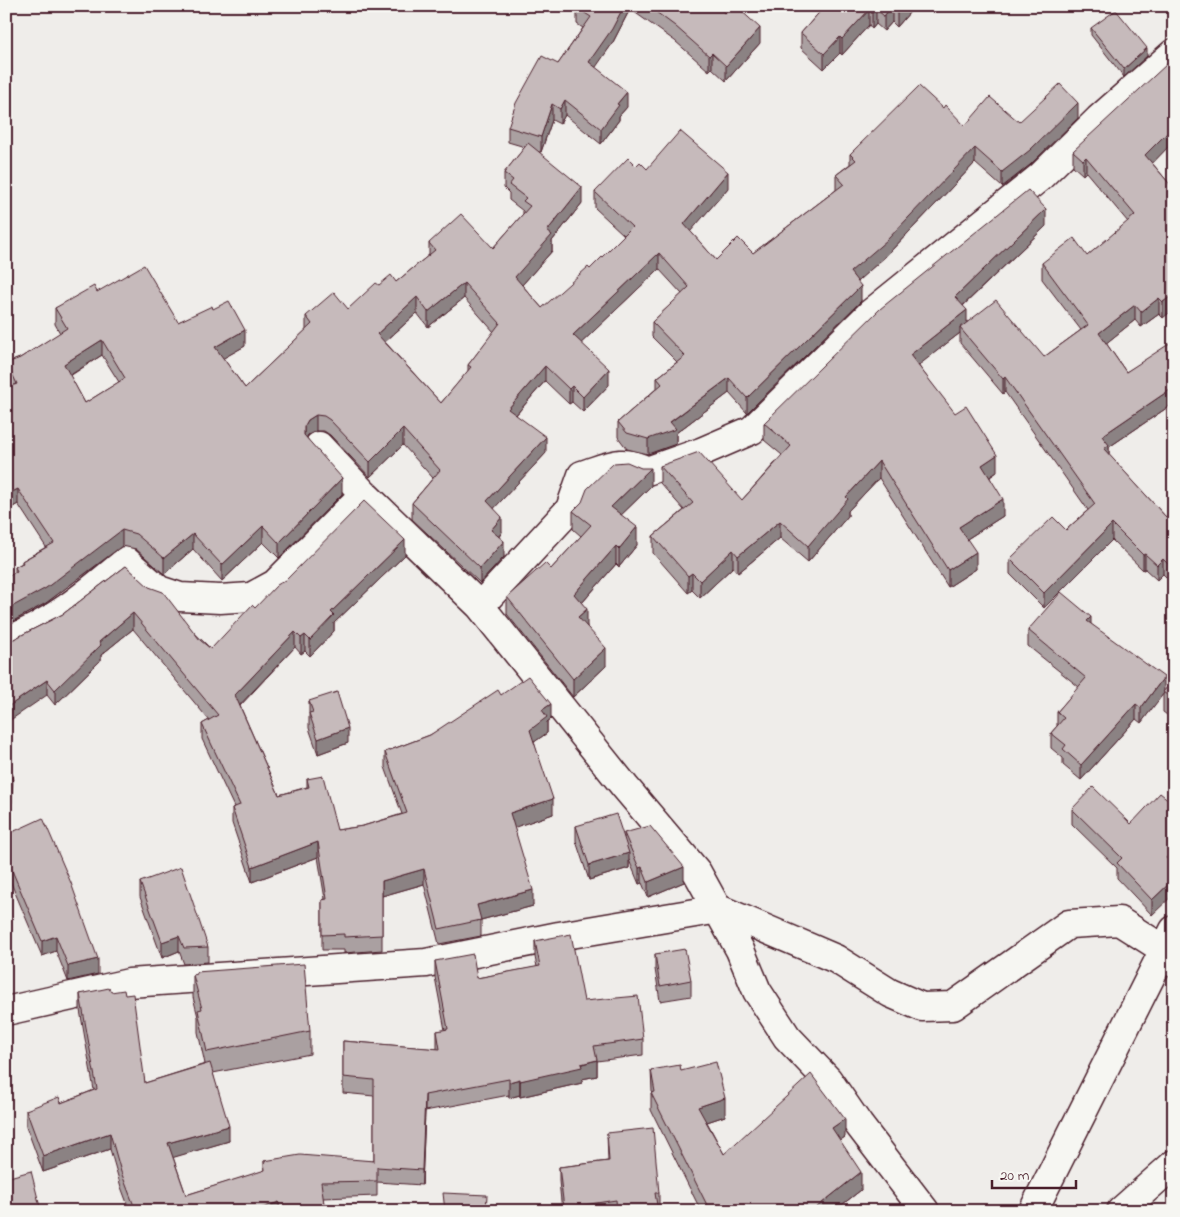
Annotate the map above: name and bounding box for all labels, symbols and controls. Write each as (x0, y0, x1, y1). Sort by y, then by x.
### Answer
scale bar (992, 1157, 1076, 1189)
text: 20 m (1000, 1165, 1030, 1187)

